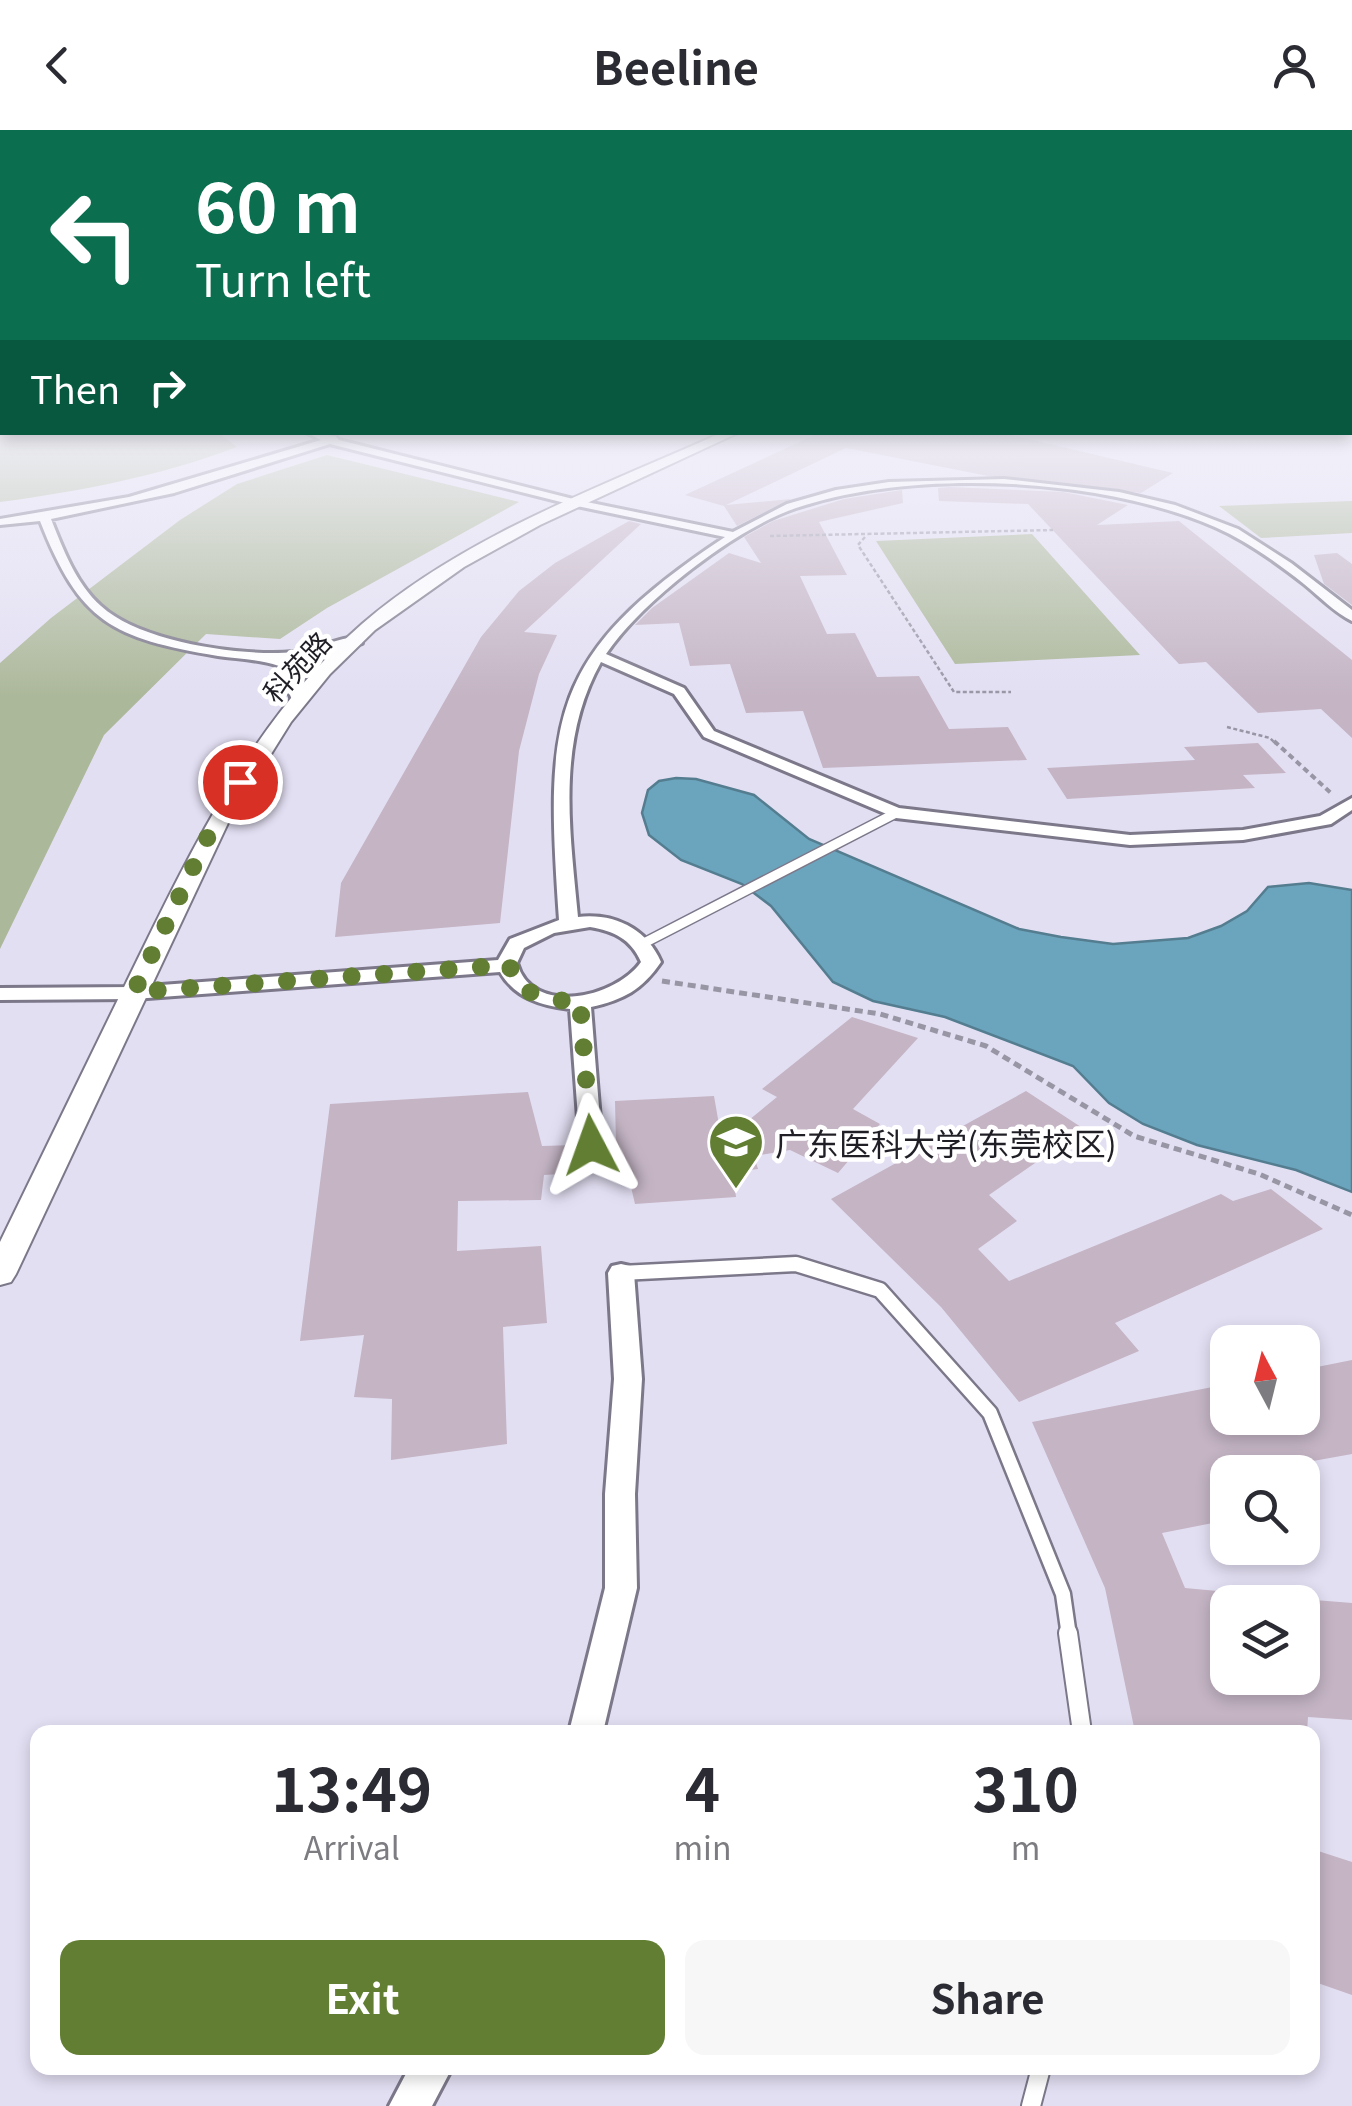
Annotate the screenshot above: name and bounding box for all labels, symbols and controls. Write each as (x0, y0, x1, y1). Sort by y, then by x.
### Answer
text: Beeline (593, 33, 759, 98)
icon: back (30, 38, 85, 93)
icon: person (1267, 38, 1322, 93)
text: 60 m (195, 152, 361, 253)
icon: left (30, 170, 160, 300)
text: Turn left (195, 245, 371, 310)
text: Then (30, 360, 120, 415)
icon: right (140, 360, 195, 415)
street label: 科苑路 (253, 622, 339, 710)
pin (198, 740, 283, 825)
icon: arrive (213, 755, 268, 810)
position arrow (539, 1093, 643, 1197)
school or university icon: 广东医科大学(东莞校区) (706, 1112, 766, 1191)
place label: 广东医科大学(东莞校区) (775, 1119, 1117, 1165)
north arrow (1210, 1325, 1320, 1435)
map controls (1210, 1325, 1320, 1695)
button: search (1210, 1455, 1320, 1565)
button: layers (1210, 1585, 1320, 1695)
text: 13:49 (271, 1742, 432, 1829)
text: 4 (685, 1742, 720, 1829)
text: 310 (973, 1742, 1079, 1829)
text: Arrival (304, 1823, 400, 1869)
text: min (673, 1823, 731, 1869)
text: m (1011, 1823, 1041, 1869)
button: Exit (60, 1940, 665, 2055)
button: Share (685, 1940, 1290, 2055)

